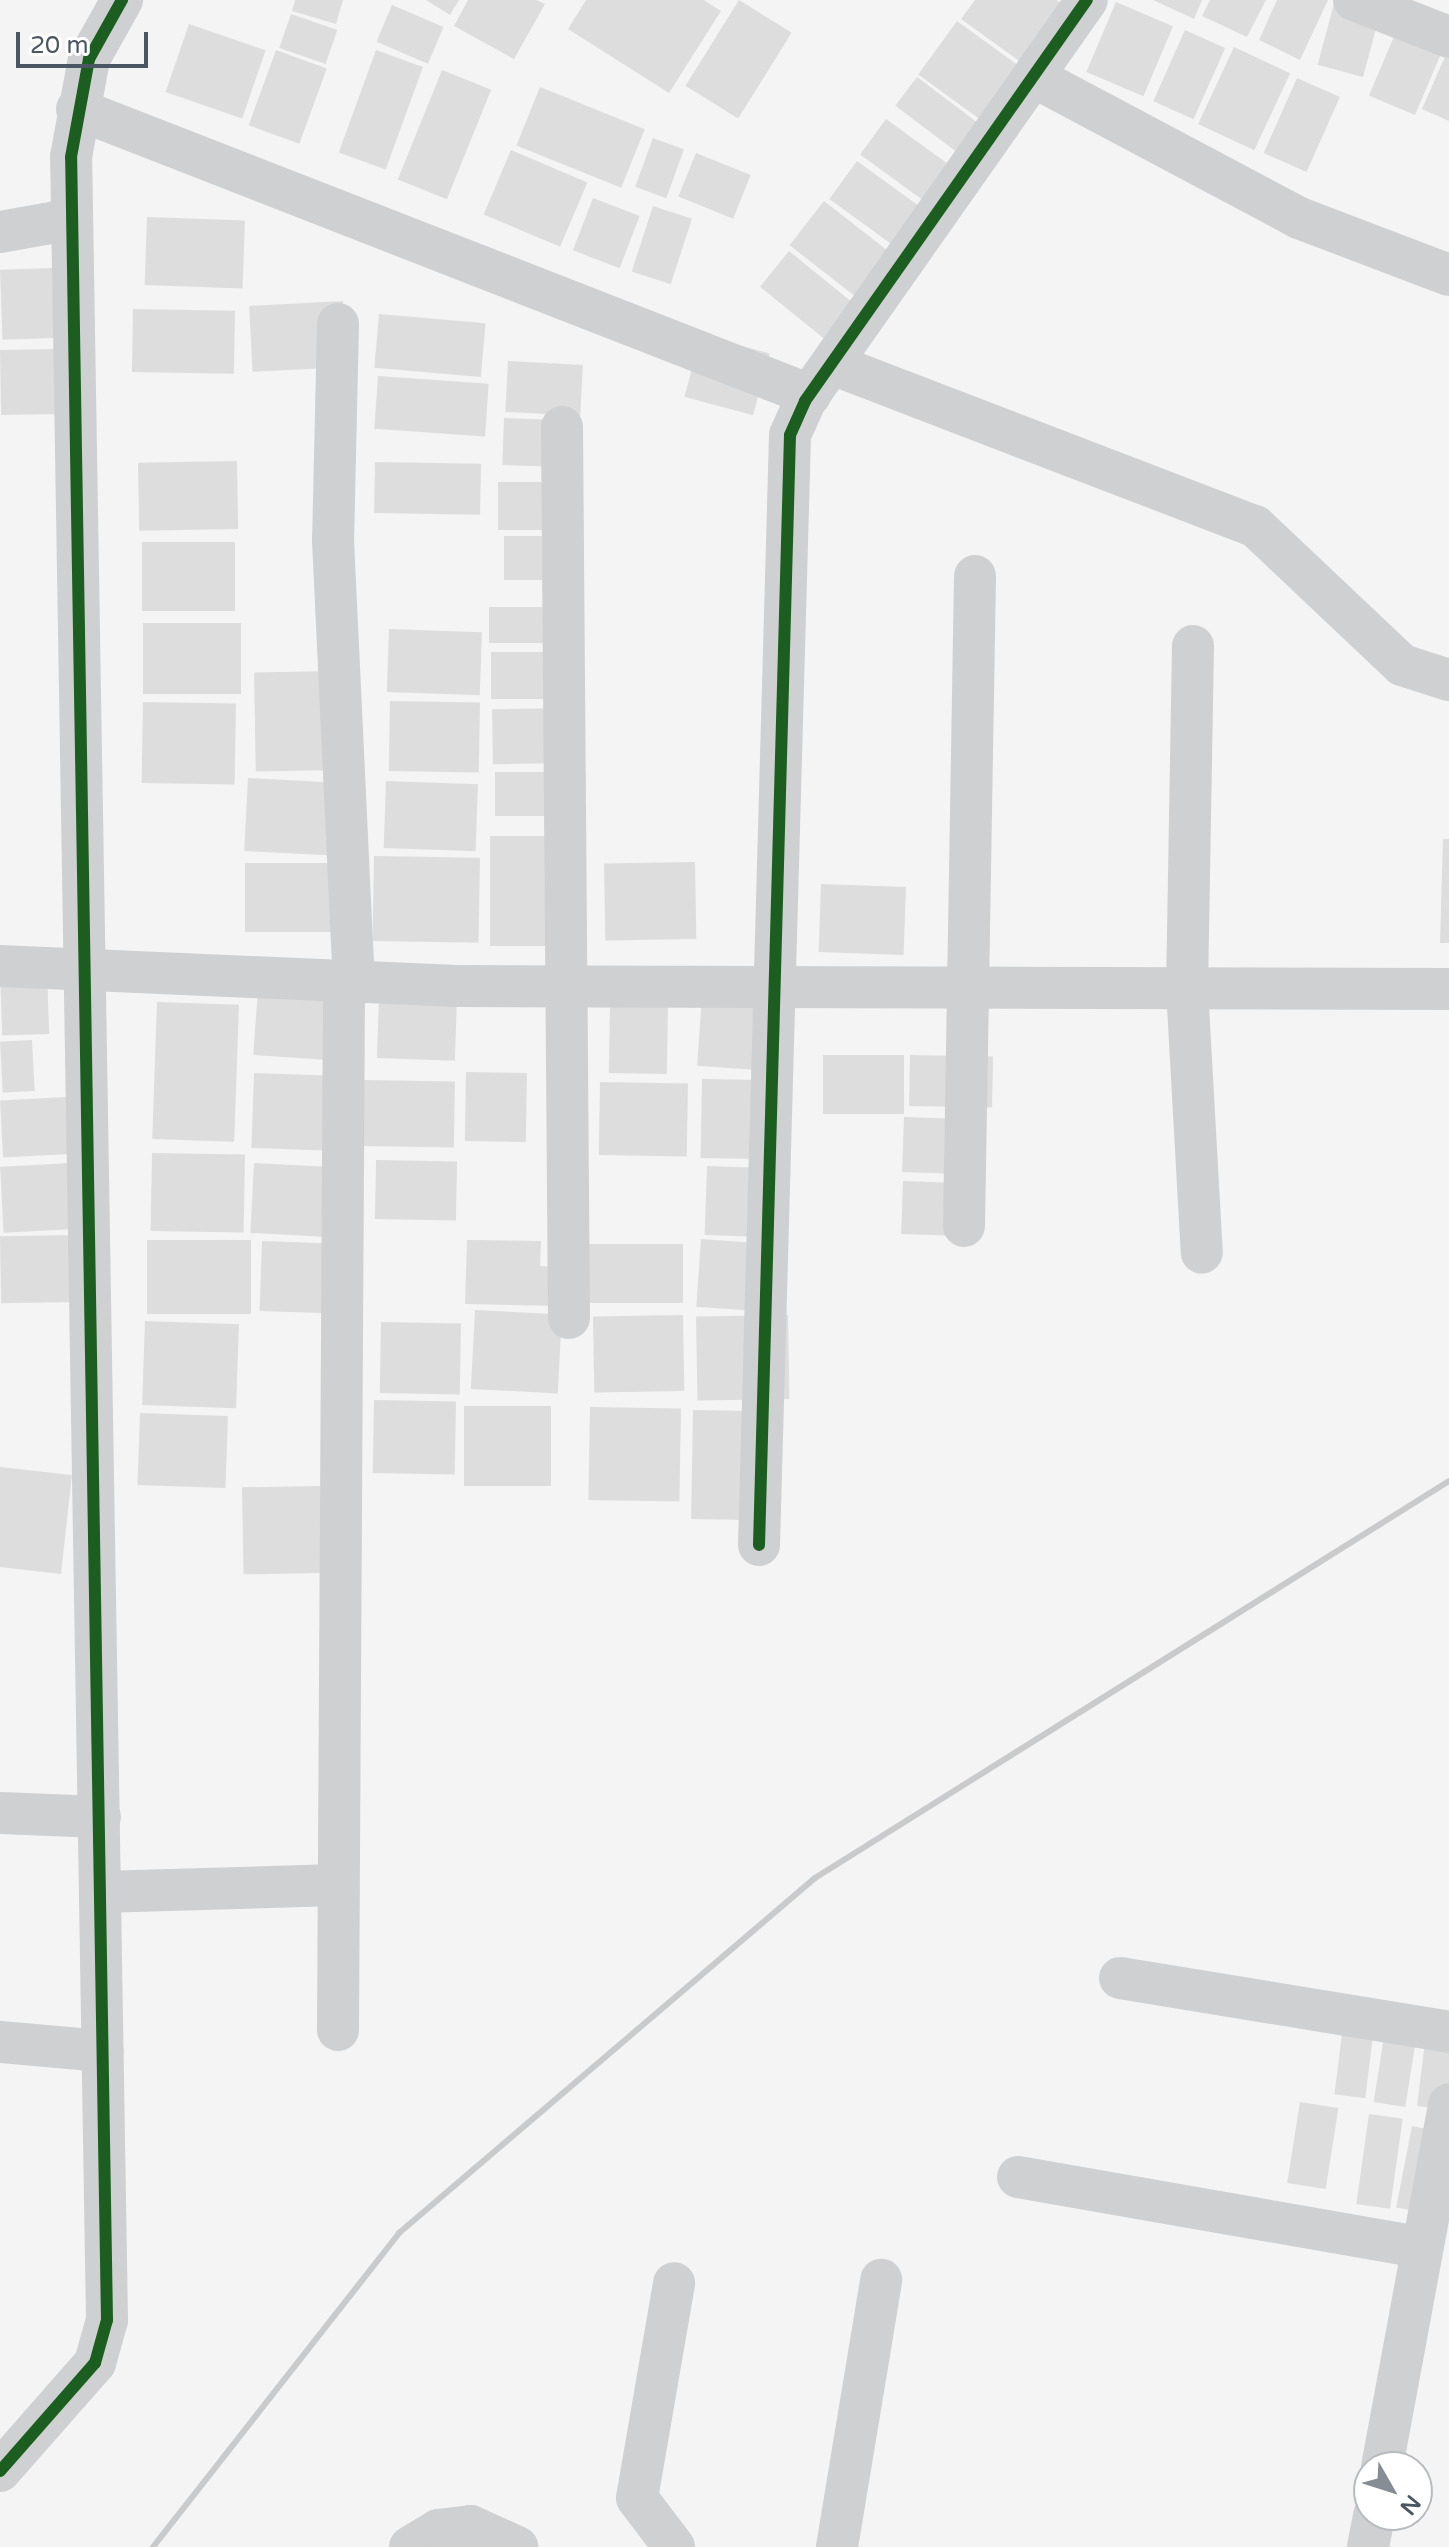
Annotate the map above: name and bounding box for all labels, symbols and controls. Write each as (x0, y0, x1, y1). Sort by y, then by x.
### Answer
scale bar (20, 16, 152, 66)
text: 20 m (30, 31, 88, 60)
north arrow (1353, 2451, 1433, 2531)
text: N (1394, 2490, 1426, 2520)

